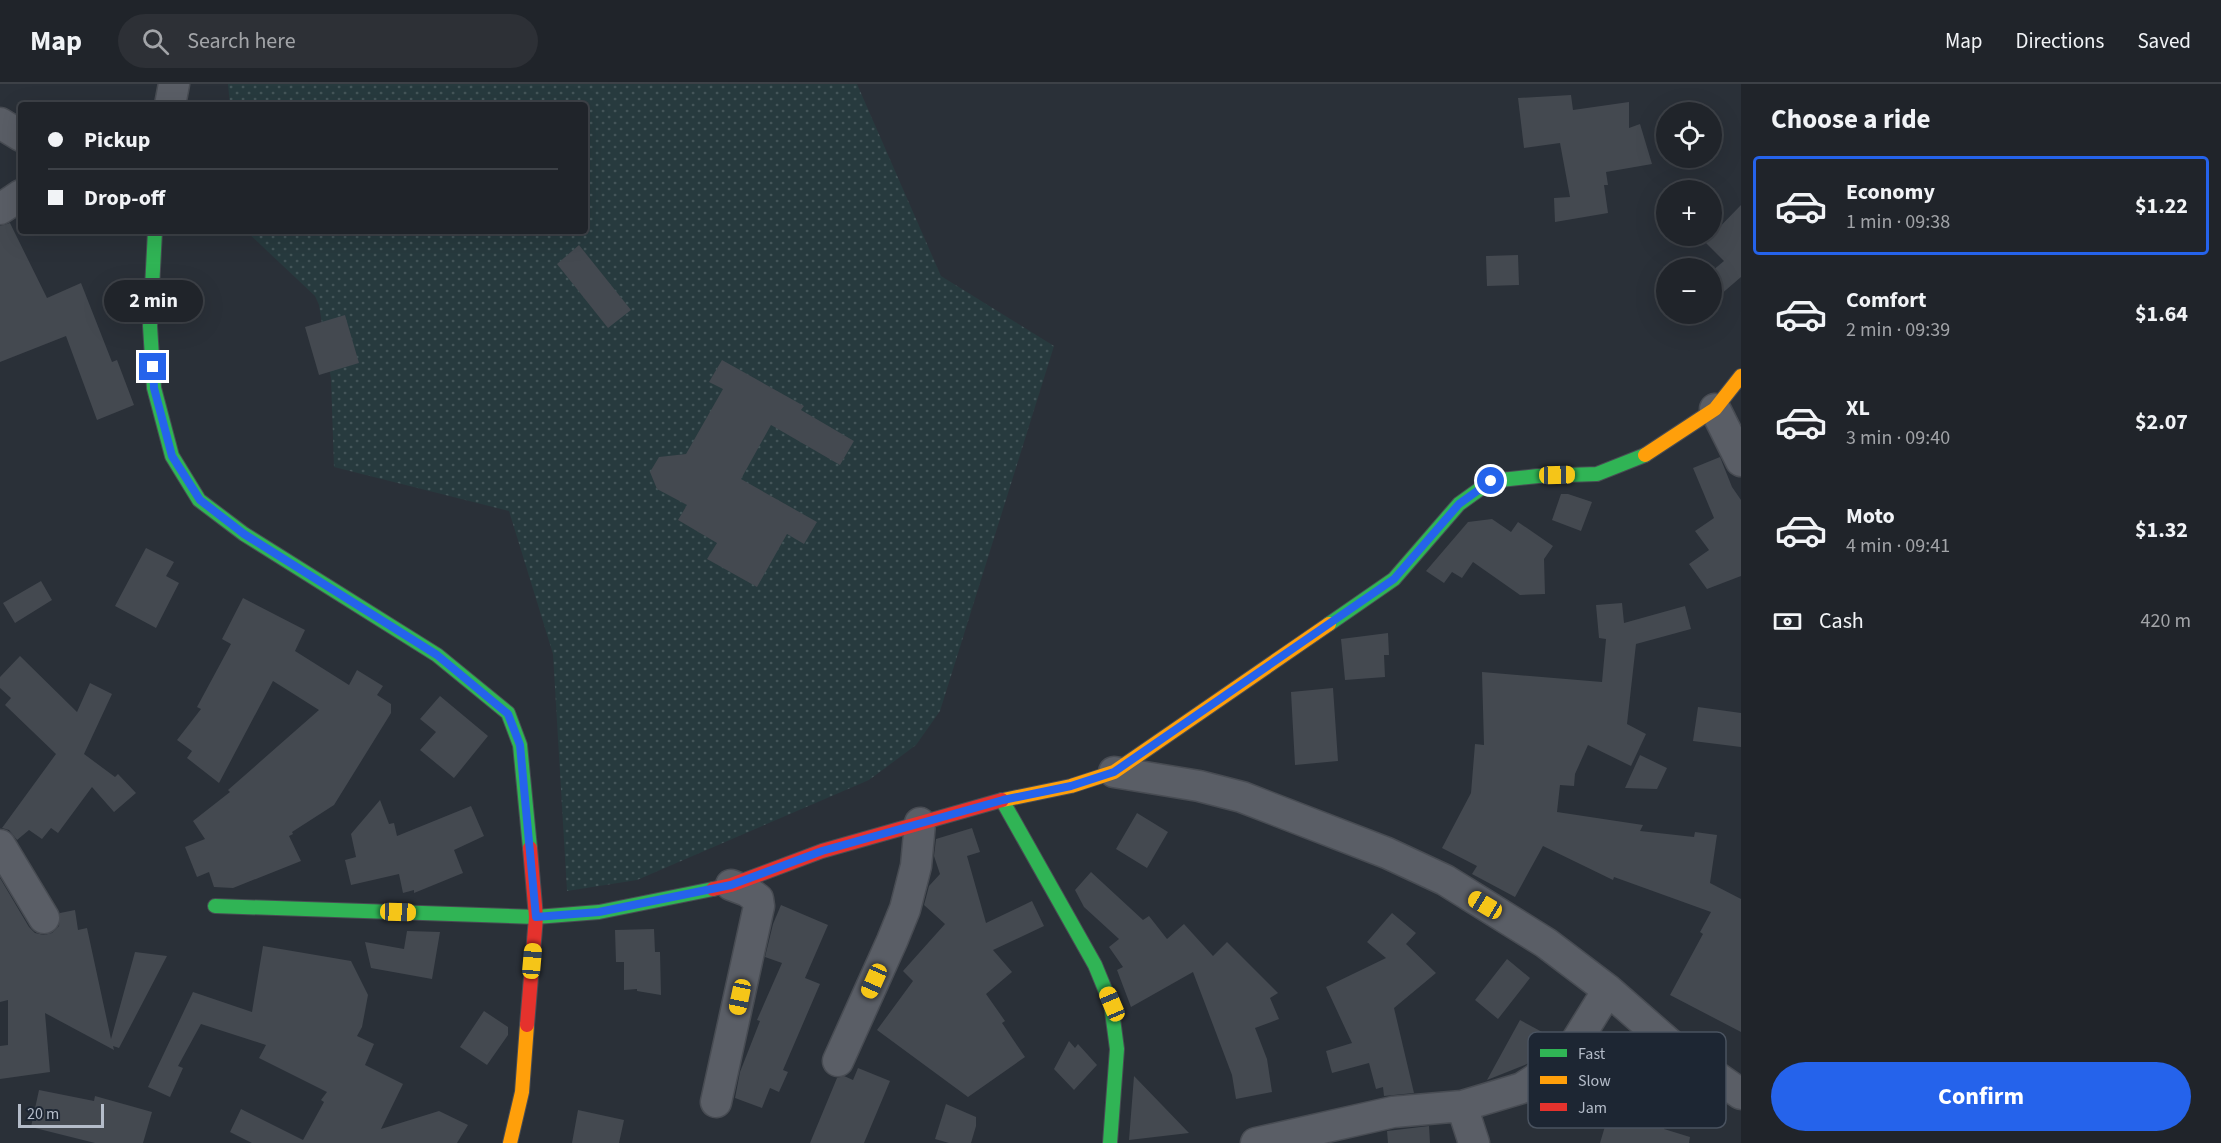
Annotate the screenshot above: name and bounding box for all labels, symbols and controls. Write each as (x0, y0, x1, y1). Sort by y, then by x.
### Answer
search box (118, 14, 538, 68)
text: Map (30, 21, 82, 61)
icon: search (139, 25, 172, 58)
text: Search here (187, 25, 296, 57)
text: Map (1945, 26, 1983, 56)
text: Directions (2016, 26, 2104, 56)
text: Saved (2137, 26, 2191, 56)
text: Choose a ride (1771, 100, 1931, 139)
map controls (1656, 102, 1722, 324)
button: locate (1656, 102, 1722, 168)
text: Pickup (84, 124, 150, 156)
text: Economy (1846, 176, 1935, 208)
icon: car (1774, 179, 1828, 233)
button: + (1656, 180, 1722, 246)
text: Drop-off (84, 182, 165, 214)
text: $1.22 (2135, 190, 2188, 222)
text: 1 min · 09:38 (1846, 208, 1950, 236)
button: − (1656, 258, 1722, 324)
callout: 2 min (104, 280, 202, 322)
text: Comfort (1846, 284, 1927, 316)
text: 2 min (129, 287, 178, 315)
icon: car (1774, 287, 1828, 341)
text: $1.64 (2135, 298, 2188, 330)
text: 2 min · 09:39 (1846, 316, 1950, 344)
route end (139, 353, 166, 380)
text: XL (1846, 392, 1870, 424)
icon: car (1774, 395, 1828, 449)
text: $2.07 (2135, 406, 2188, 438)
text: 3 min · 09:40 (1846, 424, 1950, 452)
car (1539, 466, 1575, 484)
route start (1477, 467, 1504, 494)
text: Moto (1846, 500, 1895, 532)
icon: car (1774, 503, 1828, 557)
text: $1.32 (2135, 514, 2188, 546)
text: 4 min · 09:41 (1846, 532, 1950, 560)
icon: cash (1771, 605, 1804, 638)
text: Cash (1819, 605, 1864, 637)
text: 420 m (2141, 607, 2191, 635)
car (1465, 888, 1505, 922)
car (380, 902, 416, 922)
car (521, 942, 543, 980)
car (858, 961, 890, 1001)
car (727, 978, 753, 1016)
car (1097, 984, 1127, 1024)
legend (1528, 1032, 1726, 1128)
text: Fast (1578, 1043, 1606, 1065)
button: Confirm (1771, 1062, 2191, 1131)
text: Slow (1578, 1070, 1611, 1092)
text: Jam (1578, 1097, 1607, 1119)
scale bar (18, 1101, 104, 1128)
text: 20 m (27, 1103, 59, 1125)

